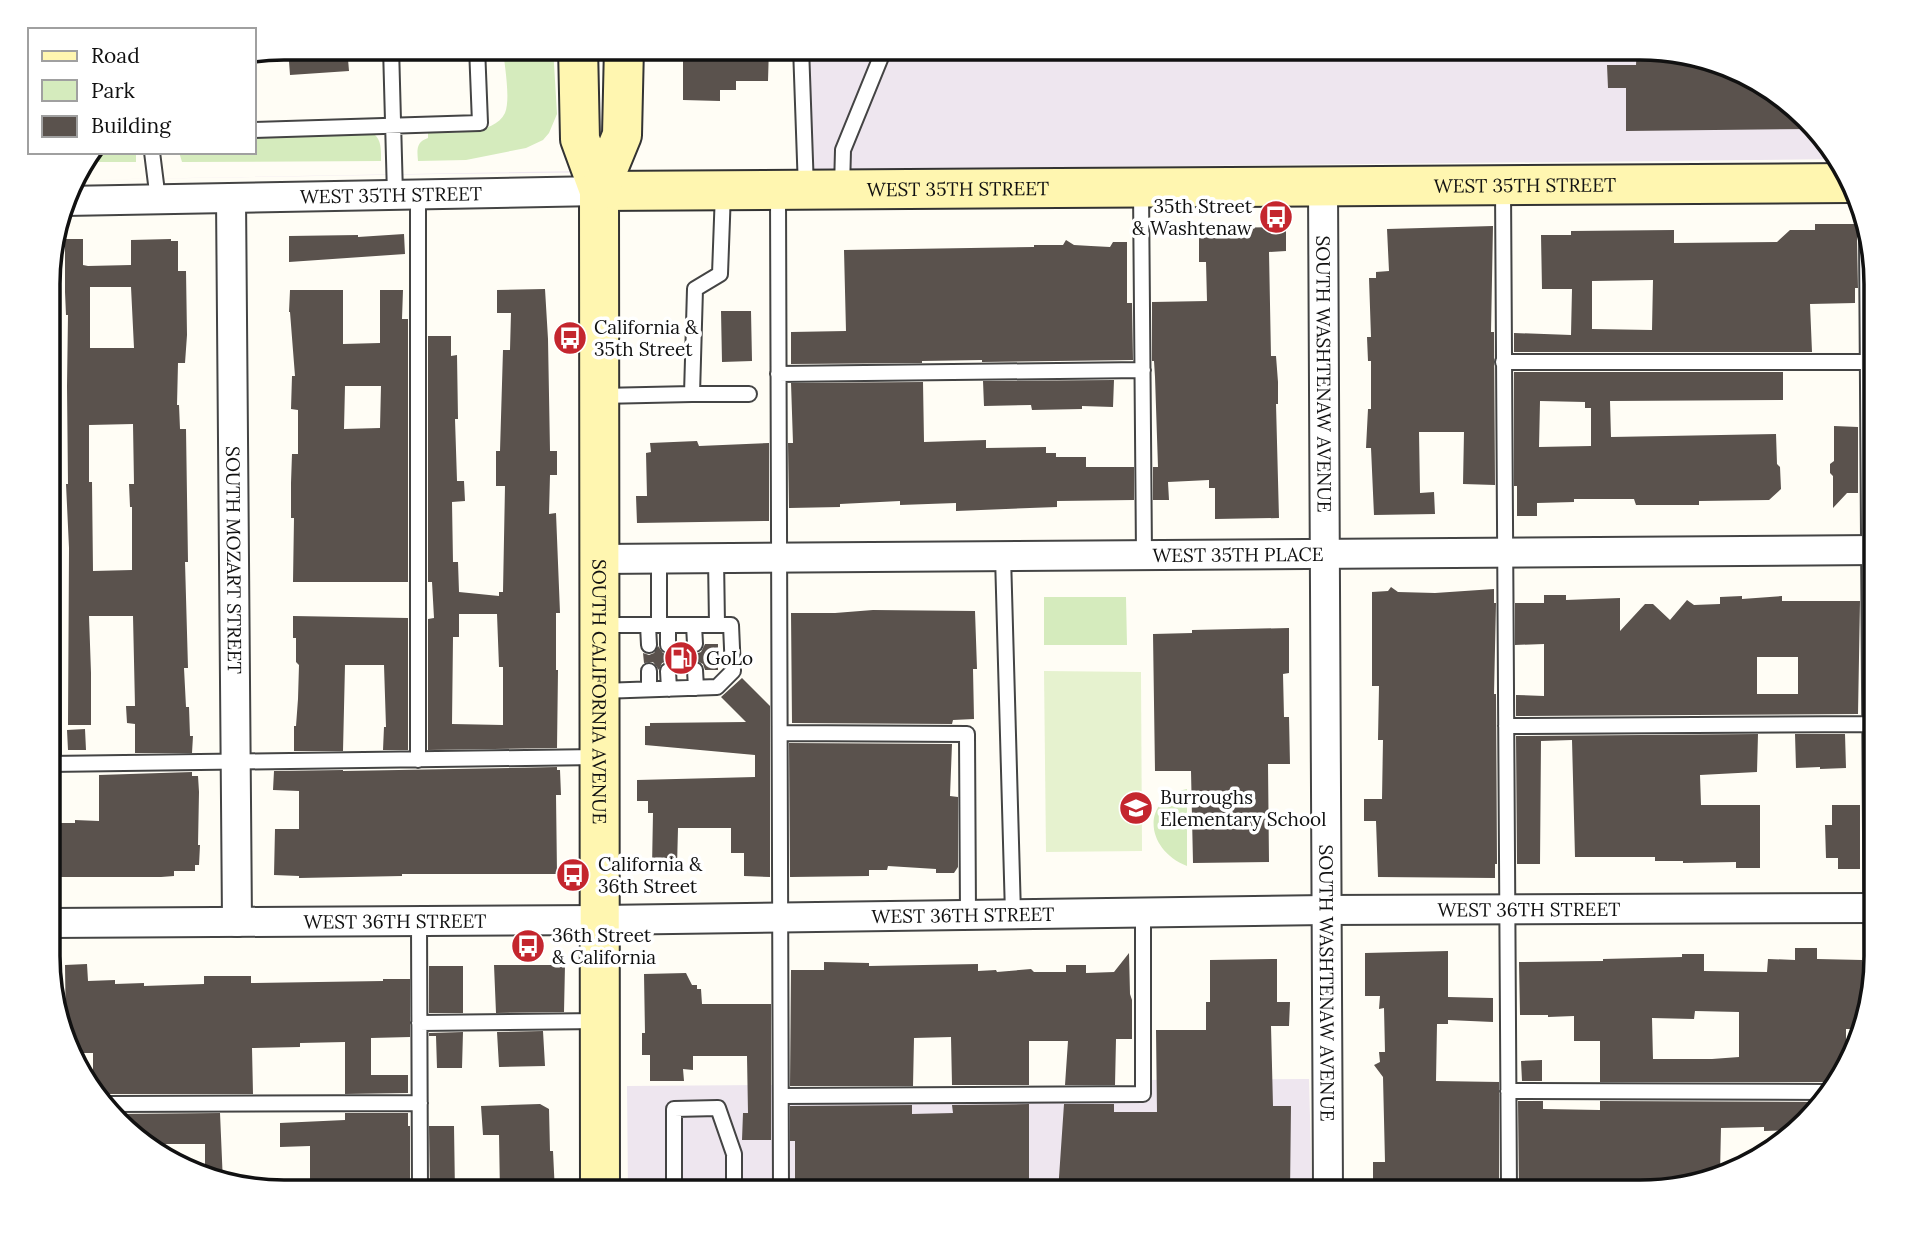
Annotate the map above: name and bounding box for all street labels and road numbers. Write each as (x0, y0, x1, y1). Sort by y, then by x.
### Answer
street label: WEST 35TH STREET (1434, 172, 1616, 198)
street label: WEST 35TH STREET (867, 176, 1049, 201)
street label: WEST 35TH STREET (300, 181, 482, 209)
street label: SOUTH WASHTENAW AVENUE (1311, 235, 1337, 513)
street label: SOUTH MOZART STREET (221, 446, 247, 674)
street label: WEST 35TH PLACE (1152, 542, 1324, 567)
street label: SOUTH CALIFORNIA AVENUE (587, 559, 612, 824)
street label: SOUTH WASHTENAW AVENUE (1314, 844, 1340, 1122)
street label: WEST 36TH STREET (1437, 897, 1620, 922)
street label: WEST 36TH STREET (871, 902, 1055, 928)
street label: WEST 36TH STREET (303, 909, 487, 934)

